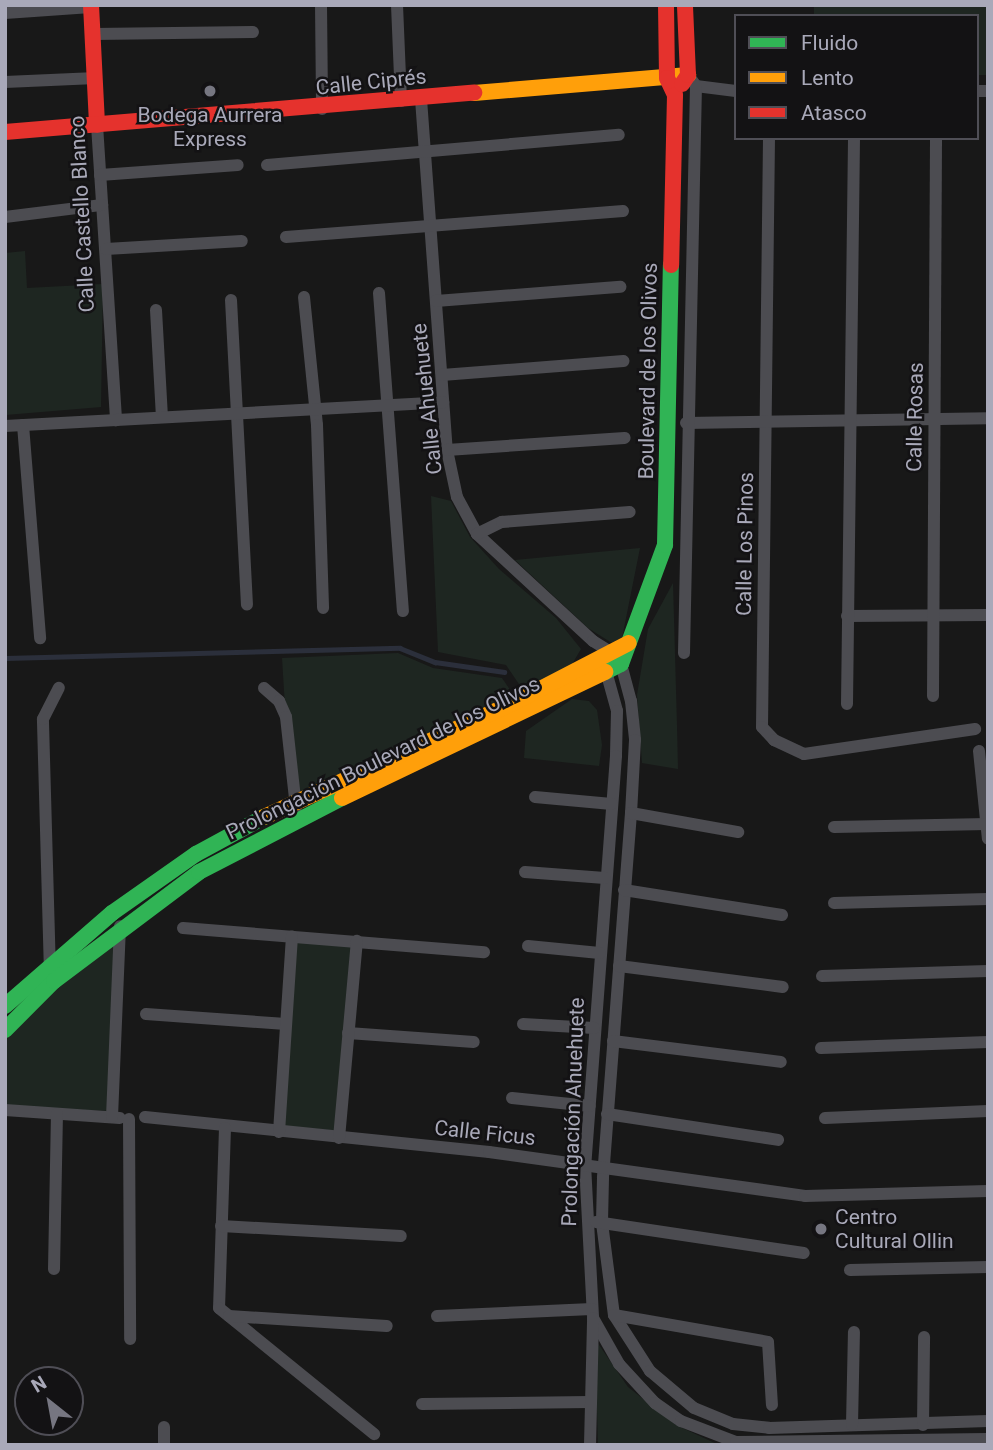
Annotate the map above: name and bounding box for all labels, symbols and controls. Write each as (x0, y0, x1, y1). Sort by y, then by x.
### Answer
legend (734, 14, 979, 140)
text: Fluido (801, 31, 858, 55)
street label: Calle Ciprés (314, 64, 428, 100)
text: Lento (801, 66, 854, 90)
marker: Bodega Aurrera Express (202, 83, 218, 99)
text: Atasco (801, 101, 867, 125)
place label: Bodega Aurrera Express (138, 102, 282, 152)
street label: Calle Castello Blanco (64, 115, 100, 313)
street label: Boulevard de los Olivos (634, 262, 662, 480)
street label: Calle Ahuehuete (407, 322, 447, 476)
street label: Calle Rosas (901, 362, 929, 472)
street label: Calle Los Pinos (731, 472, 759, 616)
street label: Prolongación Boulevard de los Olivos (222, 671, 544, 845)
street label: Prolongación Ahuehuete (556, 997, 590, 1227)
street label: Calle Ficus (433, 1115, 537, 1151)
place label: Centro Cultural Ollin (835, 1204, 954, 1254)
marker: Centro Cultural Ollin (813, 1221, 829, 1237)
north arrow (14, 1366, 84, 1436)
text: N (27, 1371, 51, 1398)

